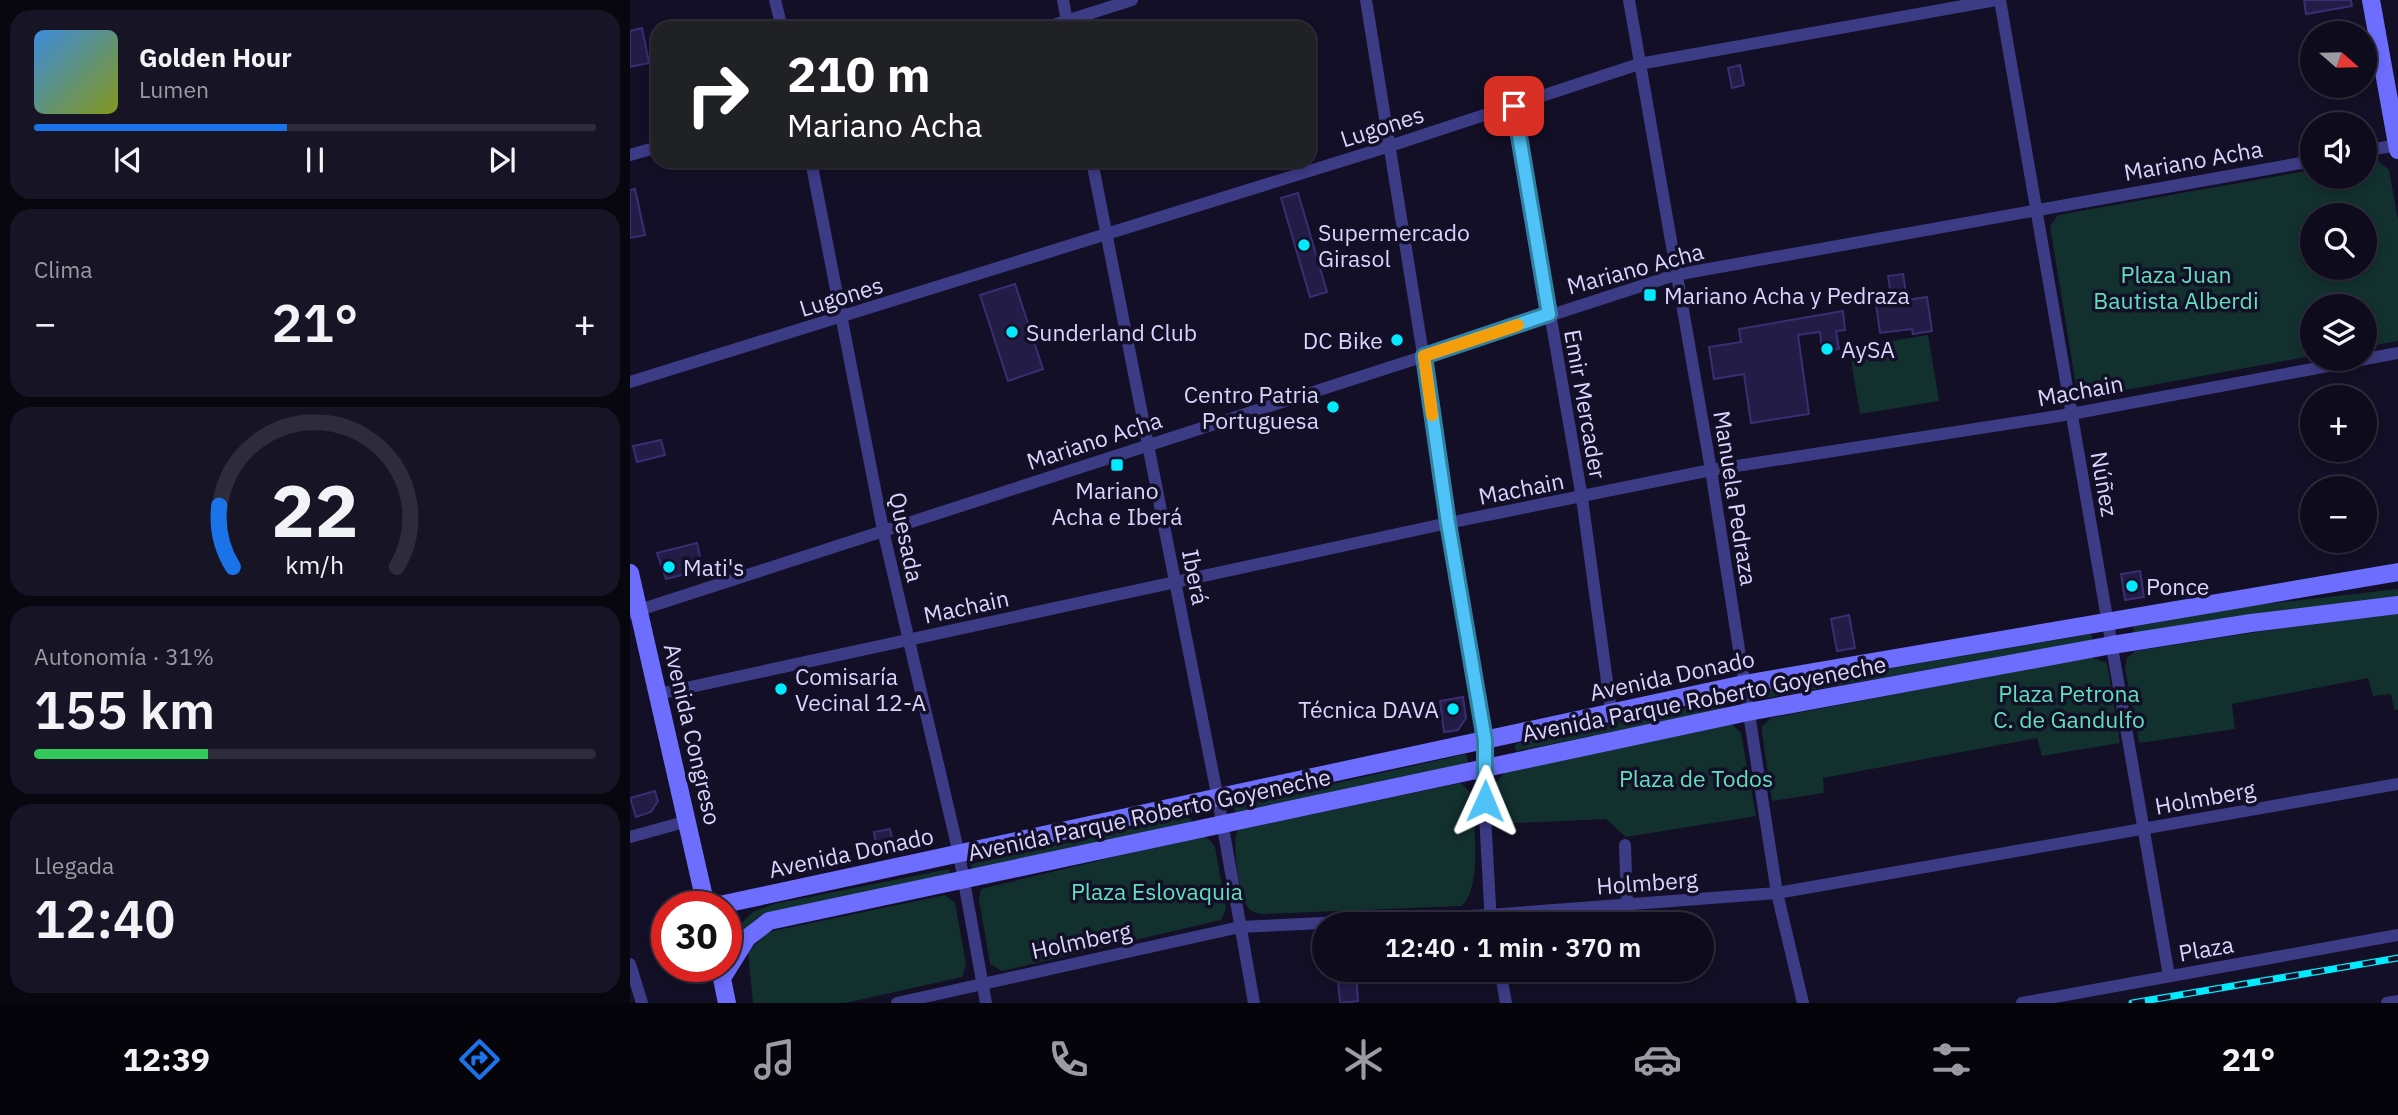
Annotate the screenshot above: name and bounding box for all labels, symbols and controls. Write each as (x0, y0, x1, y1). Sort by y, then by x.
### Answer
north arrow (2300, 21, 2376, 98)
map controls (2300, 21, 2377, 553)
text: Golden Hour (139, 40, 292, 74)
text: 210 m (787, 42, 931, 105)
icon: right (672, 49, 763, 140)
text: Lumen (139, 74, 209, 104)
pin (1484, 76, 1544, 136)
icon: arrive (1495, 87, 1533, 125)
street label: Lugones (1336, 98, 1428, 154)
text: Mariano Acha (787, 104, 982, 146)
button: sound (2300, 112, 2377, 189)
street label: Mariano Acha (2121, 133, 2265, 187)
icon: previous (109, 141, 147, 179)
icon: pause (296, 141, 334, 179)
icon: next (483, 141, 521, 179)
button: search (2300, 203, 2377, 280)
place label: Supermercado Girasol (1318, 217, 1470, 273)
street label: Mariano Acha (1563, 235, 1707, 301)
marker: Supermercado Girasol (1296, 237, 1312, 253)
text: Clima (34, 254, 93, 284)
park label: Plaza Juan Bautista Alberdi (2093, 259, 2259, 315)
street label: Lugones (795, 269, 887, 323)
place label: Mariano Acha y Pedraza (1664, 280, 1910, 310)
marker: Mariano Acha y Pedraza (1642, 287, 1658, 303)
text: 21° (272, 289, 358, 356)
button: layers (2300, 294, 2377, 371)
text: − (34, 298, 57, 347)
text: + (573, 298, 596, 347)
place label: Sunderland Club (1026, 317, 1197, 347)
marker: Sunderland Club (1004, 324, 1020, 340)
place label: DC Bike (1303, 325, 1383, 355)
street label: Emir Mercader (1558, 327, 1614, 482)
marker: DC Bike (1389, 332, 1405, 348)
place label: AySA (1841, 334, 1895, 364)
marker: AySA (1819, 341, 1835, 357)
street label: Machain (2035, 368, 2125, 412)
place label: Centro Patria Portuguesa (1184, 379, 1319, 435)
button: + (2300, 385, 2377, 462)
marker: Centro Patria Portuguesa (1325, 399, 1341, 415)
street label: Mariano Acha (1023, 404, 1165, 476)
street label: Manuela Pedraza (1707, 408, 1765, 588)
street label: Núñez (2085, 449, 2125, 519)
marker: Mariano Acha e Iberá (1109, 457, 1125, 473)
text: 22 (271, 463, 359, 558)
street label: Machain (1476, 465, 1566, 511)
place label: Mariano Acha e Iberá (1052, 475, 1182, 531)
button: − (2300, 476, 2377, 553)
street label: Quesada (883, 489, 931, 585)
street label: Iberá (1176, 547, 1216, 607)
text: km/h (286, 548, 344, 581)
place label: Mati's (683, 552, 745, 582)
marker: Mati's (661, 559, 677, 575)
place label: Ponce (2146, 571, 2209, 601)
marker: Ponce (2124, 578, 2140, 594)
street label: Machain (920, 582, 1012, 630)
street label: Avenida Congreso (658, 640, 728, 828)
text: Autonomía · 31% (34, 641, 214, 671)
street label: Avenida Donado (1587, 643, 1757, 707)
street label: Avenida Parque Roberto Goyeneche (1519, 648, 1889, 748)
place label: Comisaría Vecinal 12-A (795, 661, 927, 717)
text: 155 km (34, 676, 215, 743)
park label: Plaza Petrona C. de Gandulfo (1993, 678, 2145, 734)
marker: Comisaría Vecinal 12-A (773, 681, 789, 697)
place label: Técnica DAVA (1298, 694, 1439, 724)
marker: Técnica DAVA (1445, 701, 1461, 717)
street label: Avenida Parque Roberto Goyeneche (965, 761, 1333, 867)
park label: Plaza de Todos (1619, 763, 1773, 793)
position arrow (1448, 764, 1522, 838)
street label: Holmberg (2152, 773, 2258, 821)
street label: Avenida Donado (766, 820, 936, 884)
text: Llegada (34, 850, 114, 880)
street label: Holmberg (1595, 863, 1699, 901)
park label: Plaza Eslovaquia (1071, 876, 1243, 906)
text: 12:40 (34, 885, 175, 952)
speed limit sign: 30 (651, 891, 742, 982)
street label: Holmberg (1028, 915, 1134, 965)
street label: Plaza (2176, 928, 2236, 968)
text: 12:40 · 1 min · 370 m (1385, 930, 1641, 964)
icon: directions (455, 1035, 504, 1084)
icon: music (750, 1035, 799, 1084)
icon: phone (1044, 1035, 1093, 1084)
icon: climate (1339, 1035, 1388, 1084)
icon: car (1633, 1035, 1682, 1084)
icon: filters (1927, 1035, 1976, 1084)
text: 12:39 (123, 1038, 210, 1080)
text: 21° (2222, 1038, 2275, 1080)

